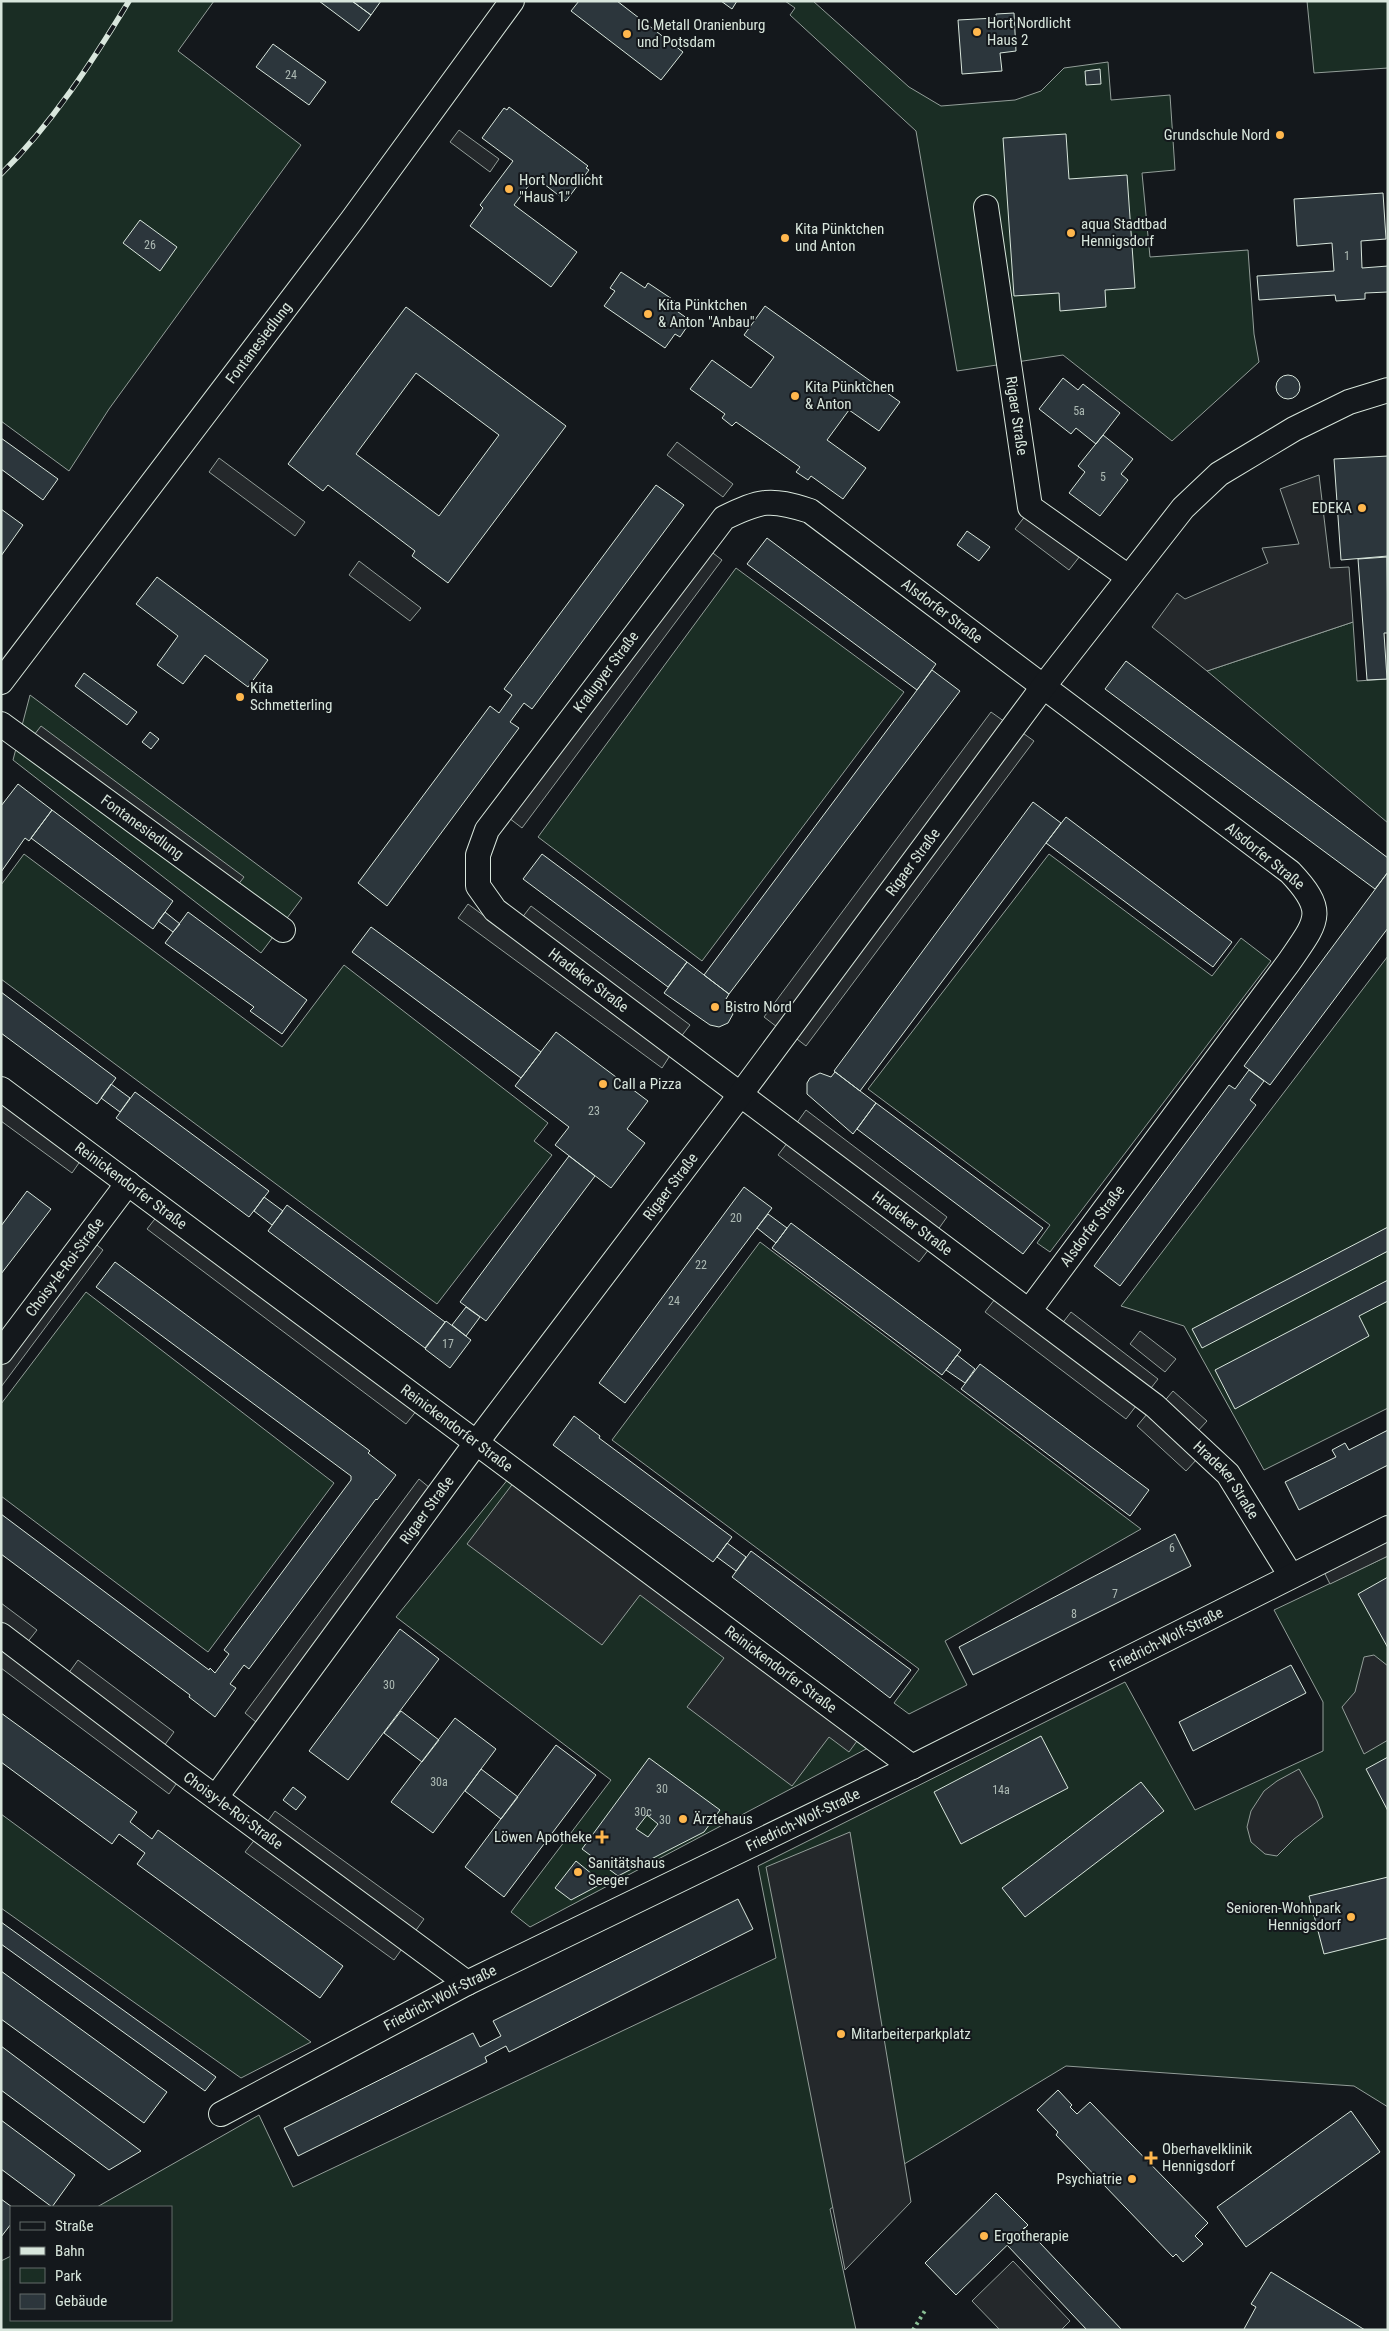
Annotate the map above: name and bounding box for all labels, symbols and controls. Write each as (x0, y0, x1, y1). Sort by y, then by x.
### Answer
place label: Hort Nordlicht Haus 2 (987, 14, 1071, 49)
place label: IG Metall Oranienburg und Potsdam (637, 16, 765, 51)
marker: Hort Nordlicht Haus 2 (971, 26, 983, 38)
marker: IG Metall Oranienburg und Potsdam (621, 28, 633, 40)
house number: 24 (285, 68, 297, 82)
place label: Grundschule Nord (1164, 126, 1270, 144)
marker: Grundschule Nord (1274, 129, 1286, 141)
place label: Hort Nordlicht "Haus 1" (519, 171, 603, 206)
marker: Hort Nordlicht "Haus 1" (503, 183, 515, 195)
place label: aqua Stadtbad Hennigsdorf (1081, 215, 1167, 250)
place label: Kita Pünktchen und Anton (795, 220, 884, 255)
marker: aqua Stadtbad Hennigsdorf (1065, 227, 1077, 239)
marker: Kita Pünktchen und Anton (779, 232, 791, 244)
house number: 26 (144, 238, 156, 252)
house number: 1 (1344, 249, 1350, 263)
place label: Kita Pünktchen & Anton "Anbau" (658, 296, 755, 331)
street label: Fontanesiedlung (222, 298, 296, 387)
marker: Kita Pünktchen & Anton "Anbau" (642, 308, 654, 320)
street label: Rigaer Straße (1002, 375, 1031, 456)
place label: Kita Pünktchen & Anton (805, 378, 894, 413)
marker: Kita Pünktchen & Anton (789, 390, 801, 402)
house number: 5a (1073, 404, 1085, 418)
house number: 5 (1100, 470, 1106, 484)
place label: EDEKA (1312, 499, 1352, 517)
marker: EDEKA (1356, 502, 1368, 514)
street label: Alsdorfer Straße (898, 575, 986, 647)
street label: Kralupyer Straße (570, 628, 642, 716)
place label: Kita Schmetterling (250, 679, 332, 714)
marker: Kita Schmetterling (234, 691, 246, 703)
street label: Fontanesiedlung (97, 791, 187, 863)
street label: Alsdorfer Straße (1222, 819, 1308, 893)
street label: Rigaer Straße (882, 825, 944, 900)
street label: Hradeker Straße (545, 944, 632, 1016)
place label: Bistro Nord (725, 998, 792, 1016)
marker: Bistro Nord (709, 1001, 721, 1013)
place label: Call a Pizza (613, 1075, 682, 1093)
marker: Call a Pizza (597, 1078, 609, 1090)
house number: 23 (588, 1104, 600, 1118)
street label: Reinickendorfer Straße (71, 1138, 190, 1233)
street label: Rigaer Straße (639, 1149, 702, 1224)
street label: Alsdorfer Straße (1056, 1182, 1128, 1270)
street label: Hradeker Straße (869, 1188, 956, 1259)
house number: 20 (730, 1211, 742, 1225)
street label: Choisy-le-Roi-Straße (22, 1214, 108, 1320)
house number: 22 (695, 1258, 707, 1272)
house number: 24 (668, 1294, 680, 1308)
house number: 17 (442, 1337, 454, 1351)
street label: Reinickendorfer Straße (397, 1381, 516, 1476)
street label: Hradeker Straße (1189, 1437, 1263, 1522)
street label: Rigaer Straße (396, 1473, 458, 1548)
house number: 6 (1169, 1541, 1175, 1555)
house number: 7 (1112, 1587, 1118, 1601)
street label: Friedrich-Wolf-Straße (1107, 1603, 1226, 1675)
house number: 8 (1071, 1607, 1077, 1621)
street label: Reinickendorfer Straße (721, 1622, 840, 1717)
house number: 30 (383, 1678, 395, 1692)
street label: Choisy-le-Roi-Straße (180, 1768, 286, 1853)
house number: 30a (430, 1775, 448, 1789)
house number: 30 (656, 1782, 668, 1796)
house number: 14a (992, 1783, 1010, 1797)
street label: Friedrich-Wolf-Straße (743, 1785, 863, 1855)
house number: 30c (634, 1805, 652, 1819)
place label: Ärztehaus (693, 1810, 753, 1828)
house number: 30 (659, 1813, 671, 1827)
marker: Ärztehaus (677, 1813, 689, 1825)
place label: Löwen Apotheke (494, 1828, 592, 1846)
marker: Löwen Apotheke (596, 1831, 608, 1843)
place label: Sanitätshaus Seeger (588, 1854, 665, 1889)
marker: Sanitätshaus Seeger (572, 1866, 584, 1878)
place label: Senioren-Wohnpark Hennigsdorf (1226, 1899, 1341, 1934)
marker: Senioren-Wohnpark Hennigsdorf (1345, 1911, 1357, 1923)
street label: Friedrich-Wolf-Straße (381, 1961, 499, 2035)
place label: Mitarbeiterparkplatz (851, 2025, 971, 2043)
marker: Mitarbeiterparkplatz (835, 2028, 847, 2040)
place label: Oberhavelklinik Hennigsdorf (1162, 2140, 1252, 2175)
marker: Oberhavelklinik Hennigsdorf (1144, 2151, 1158, 2165)
place label: Psychiatrie (1056, 2170, 1122, 2188)
marker: Psychiatrie (1126, 2173, 1138, 2185)
legend (10, 2206, 172, 2321)
text: Straße (55, 2217, 94, 2235)
place label: Ergotherapie (994, 2227, 1069, 2245)
marker: Ergotherapie (978, 2230, 990, 2242)
text: Bahn (55, 2242, 85, 2260)
text: Park (55, 2267, 82, 2285)
text: Gebäude (55, 2292, 107, 2310)

